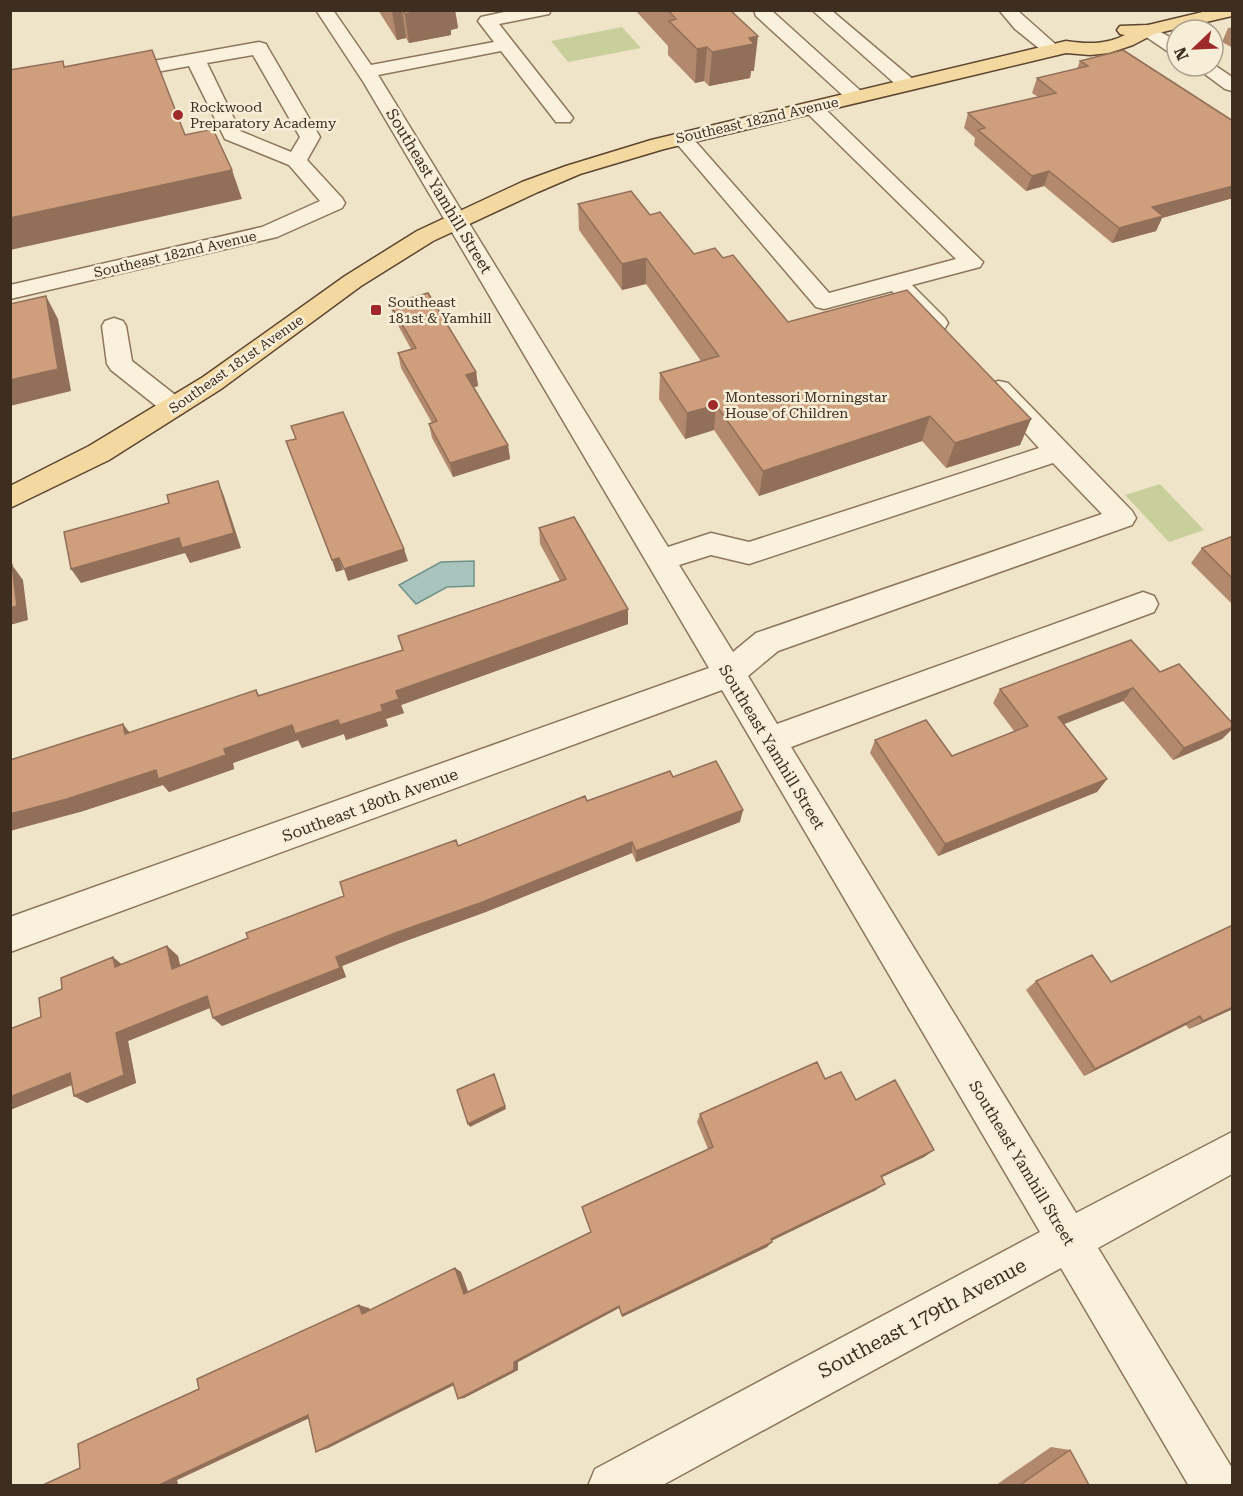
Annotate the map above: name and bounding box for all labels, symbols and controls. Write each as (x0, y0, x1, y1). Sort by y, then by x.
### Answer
north arrow (1165, 18, 1225, 78)
text: N (1170, 44, 1193, 63)
street label: Southeast 182nd Avenue (674, 93, 840, 147)
place label: Rockwood Preparatory Academy (190, 99, 337, 131)
street label: Southeast Yamhill Street (382, 105, 496, 277)
marker: Rockwood Preparatory Academy (171, 108, 185, 122)
street label: Southeast 182nd Avenue (92, 227, 258, 281)
place label: Southeast 181st & Yamhill (388, 294, 492, 326)
marker: Southeast 181st & Yamhill (369, 303, 383, 317)
street label: Southeast 181st Avenue (166, 311, 306, 417)
place label: Montessori Morningstar House of Children (725, 389, 887, 421)
marker: Montessori Morningstar House of Children (706, 398, 720, 412)
street label: Southeast Yamhill Street (715, 661, 829, 833)
street label: Southeast 180th Avenue (279, 764, 461, 846)
street label: Southeast Yamhill Street (965, 1077, 1079, 1249)
street label: Southeast 179th Avenue (814, 1253, 1030, 1383)

